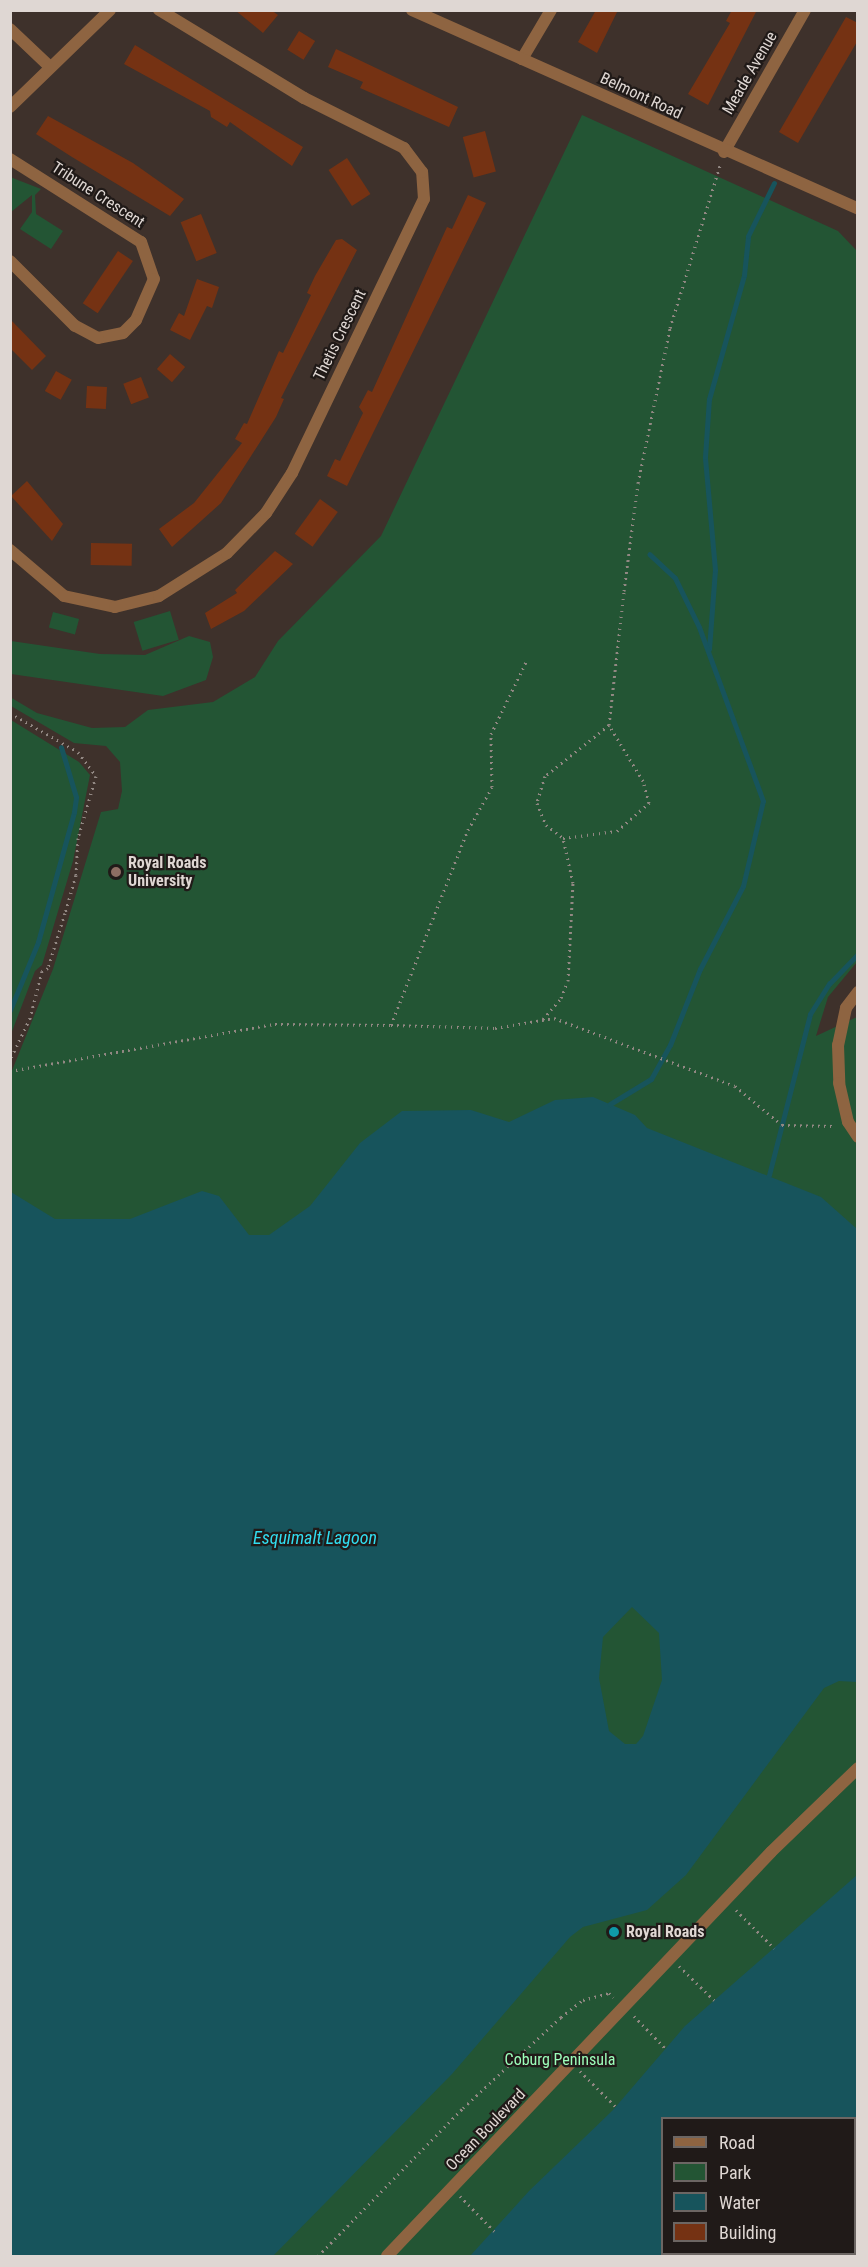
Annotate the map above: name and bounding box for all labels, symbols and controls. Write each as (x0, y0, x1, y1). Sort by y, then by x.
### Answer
street label: Meade Avenue (719, 28, 781, 118)
street label: Belmont Road (597, 69, 685, 123)
street label: Tribune Crescent (48, 158, 148, 232)
street label: Thetis Crescent (310, 286, 370, 384)
place label: Royal Roads University (128, 853, 207, 891)
marker: Royal Roads University (109, 865, 123, 879)
water label: Esquimalt Lagoon (253, 1527, 377, 1549)
place label: Royal Roads (626, 1922, 705, 1942)
marker: Royal Roads (607, 1925, 621, 1939)
park label: Coburg Peninsula (505, 2050, 615, 2070)
street label: Ocean Boulevard (442, 2085, 530, 2175)
legend (661, 2117, 856, 2255)
text: Road (719, 2132, 755, 2153)
text: Park (719, 2162, 751, 2183)
text: Water (719, 2192, 760, 2213)
text: Building (719, 2222, 776, 2243)

